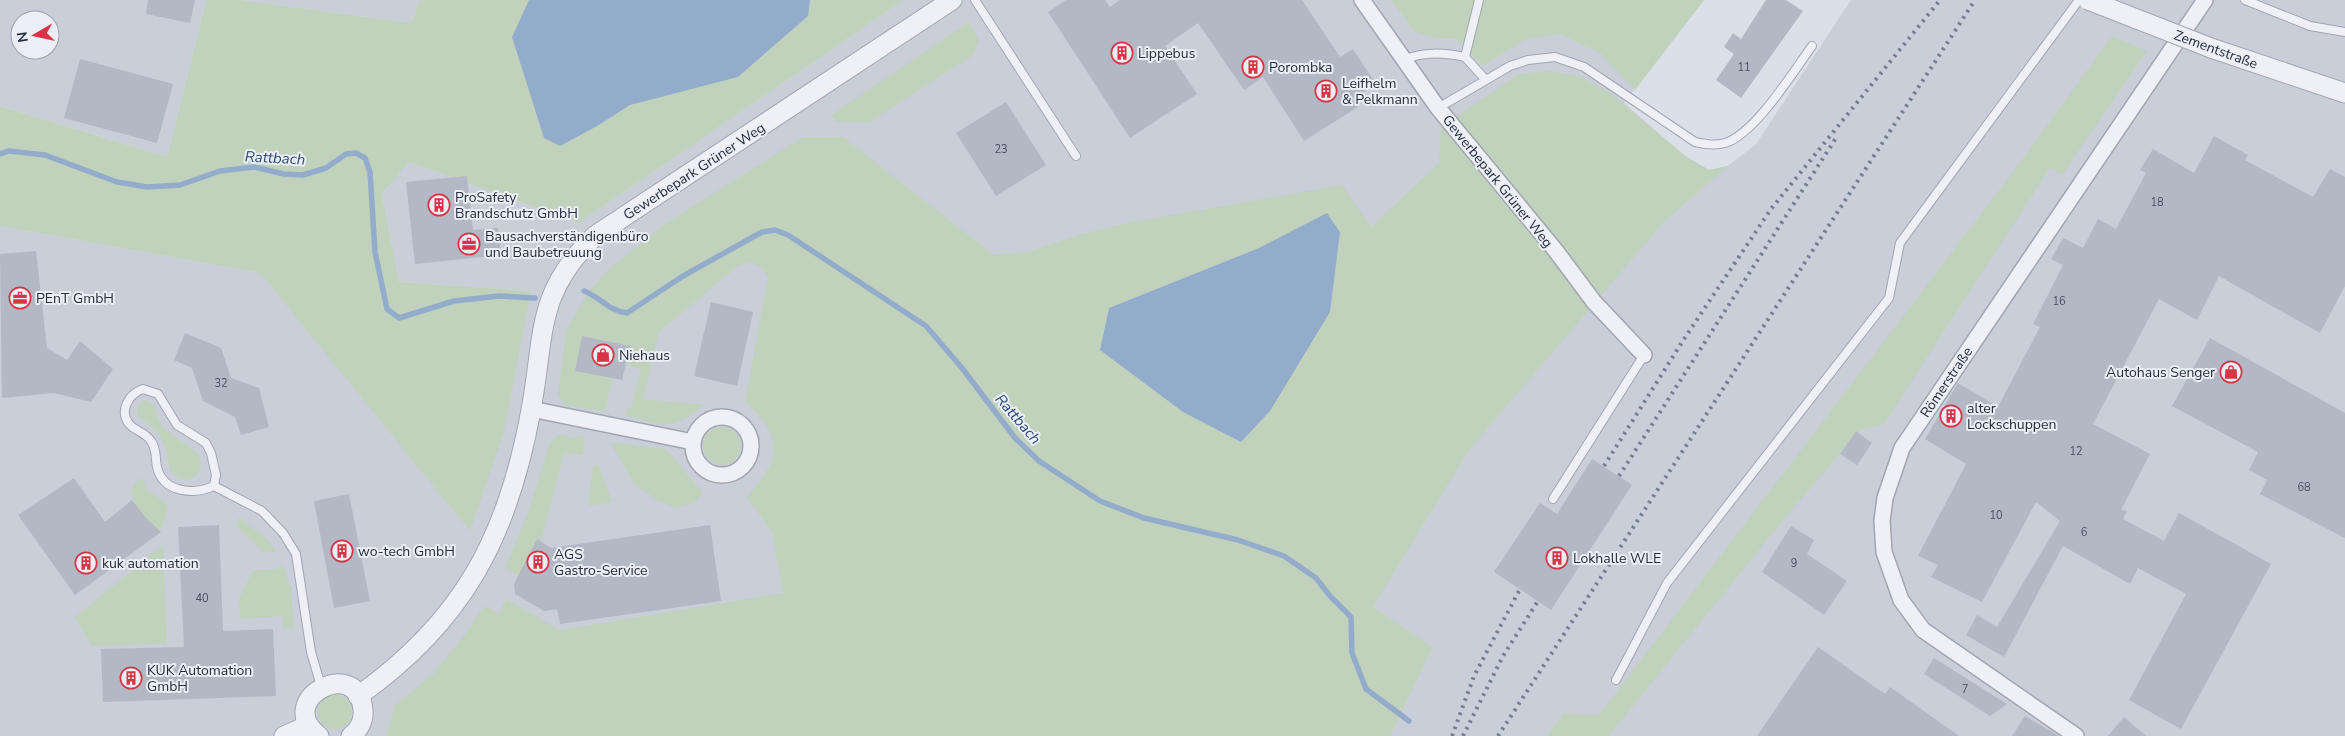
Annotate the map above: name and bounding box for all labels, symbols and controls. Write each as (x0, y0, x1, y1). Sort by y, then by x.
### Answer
north arrow (10, 10, 60, 60)
street label: Zementstraße (2171, 26, 2260, 73)
text: N (12, 30, 33, 44)
building icon: Lippebus (1110, 41, 1134, 65)
place label: Lippebus (1138, 44, 1196, 63)
building icon: Porombka (1241, 55, 1265, 79)
place label: Porombka (1269, 58, 1333, 77)
house number: 11 (1737, 60, 1751, 75)
place label: Leifhelm & Pelkmann (1342, 74, 1418, 109)
building icon: Leifhelm & Pelkmann (1314, 79, 1338, 103)
street label: Gewerbepark Grüner Weg (1438, 111, 1557, 252)
street label: Gewerbepark Grüner Weg (620, 118, 769, 225)
house number: 23 (994, 142, 1008, 157)
water label: Rattbach (244, 146, 306, 170)
place label: ProSafety Brandschutz GmbH (455, 188, 578, 223)
building icon: ProSafety Brandschutz GmbH (427, 193, 451, 217)
house number: 18 (2150, 195, 2164, 210)
place label: Bausachverständigenbüro und Baubetreuung (485, 227, 649, 262)
office icon: Bausachverständigenbüro und Baubetreuung (457, 232, 481, 256)
office icon: PEnT GmbH (8, 286, 32, 310)
place label: PEnT GmbH (36, 289, 114, 308)
house number: 16 (2052, 294, 2066, 309)
shop icon: Niehaus (591, 343, 615, 367)
street label: Römerstraße (1916, 343, 1977, 421)
place label: Niehaus (619, 346, 670, 365)
shop icon: Autohaus Senger (2219, 360, 2243, 384)
place label: Autohaus Senger (2106, 363, 2215, 382)
house number: 32 (214, 376, 228, 391)
water label: Rattbach (991, 390, 1045, 448)
place label: alter Lockschuppen (1967, 399, 2056, 434)
building icon: alter Lockschuppen (1939, 404, 1963, 428)
house number: 12 (2069, 444, 2083, 459)
house number: 68 (2297, 480, 2311, 495)
house number: 10 (1989, 508, 2003, 523)
house number: 6 (2081, 525, 2088, 540)
building icon: wo-tech GmbH (330, 539, 354, 563)
place label: wo-tech GmbH (358, 542, 455, 561)
place label: AGS Gastro-Service (554, 545, 647, 580)
building icon: Lokhalle WLE (1545, 546, 1569, 570)
place label: Lokhalle WLE (1573, 549, 1661, 568)
building icon: AGS Gastro-Service (526, 550, 550, 574)
building icon: kuk automation (74, 551, 98, 575)
place label: kuk automation (102, 554, 199, 573)
house number: 9 (1791, 556, 1797, 571)
house number: 40 (195, 591, 209, 606)
place label: KUK Automation GmbH (147, 661, 252, 696)
building icon: KUK Automation GmbH (119, 666, 143, 690)
house number: 7 (1962, 682, 1968, 697)

